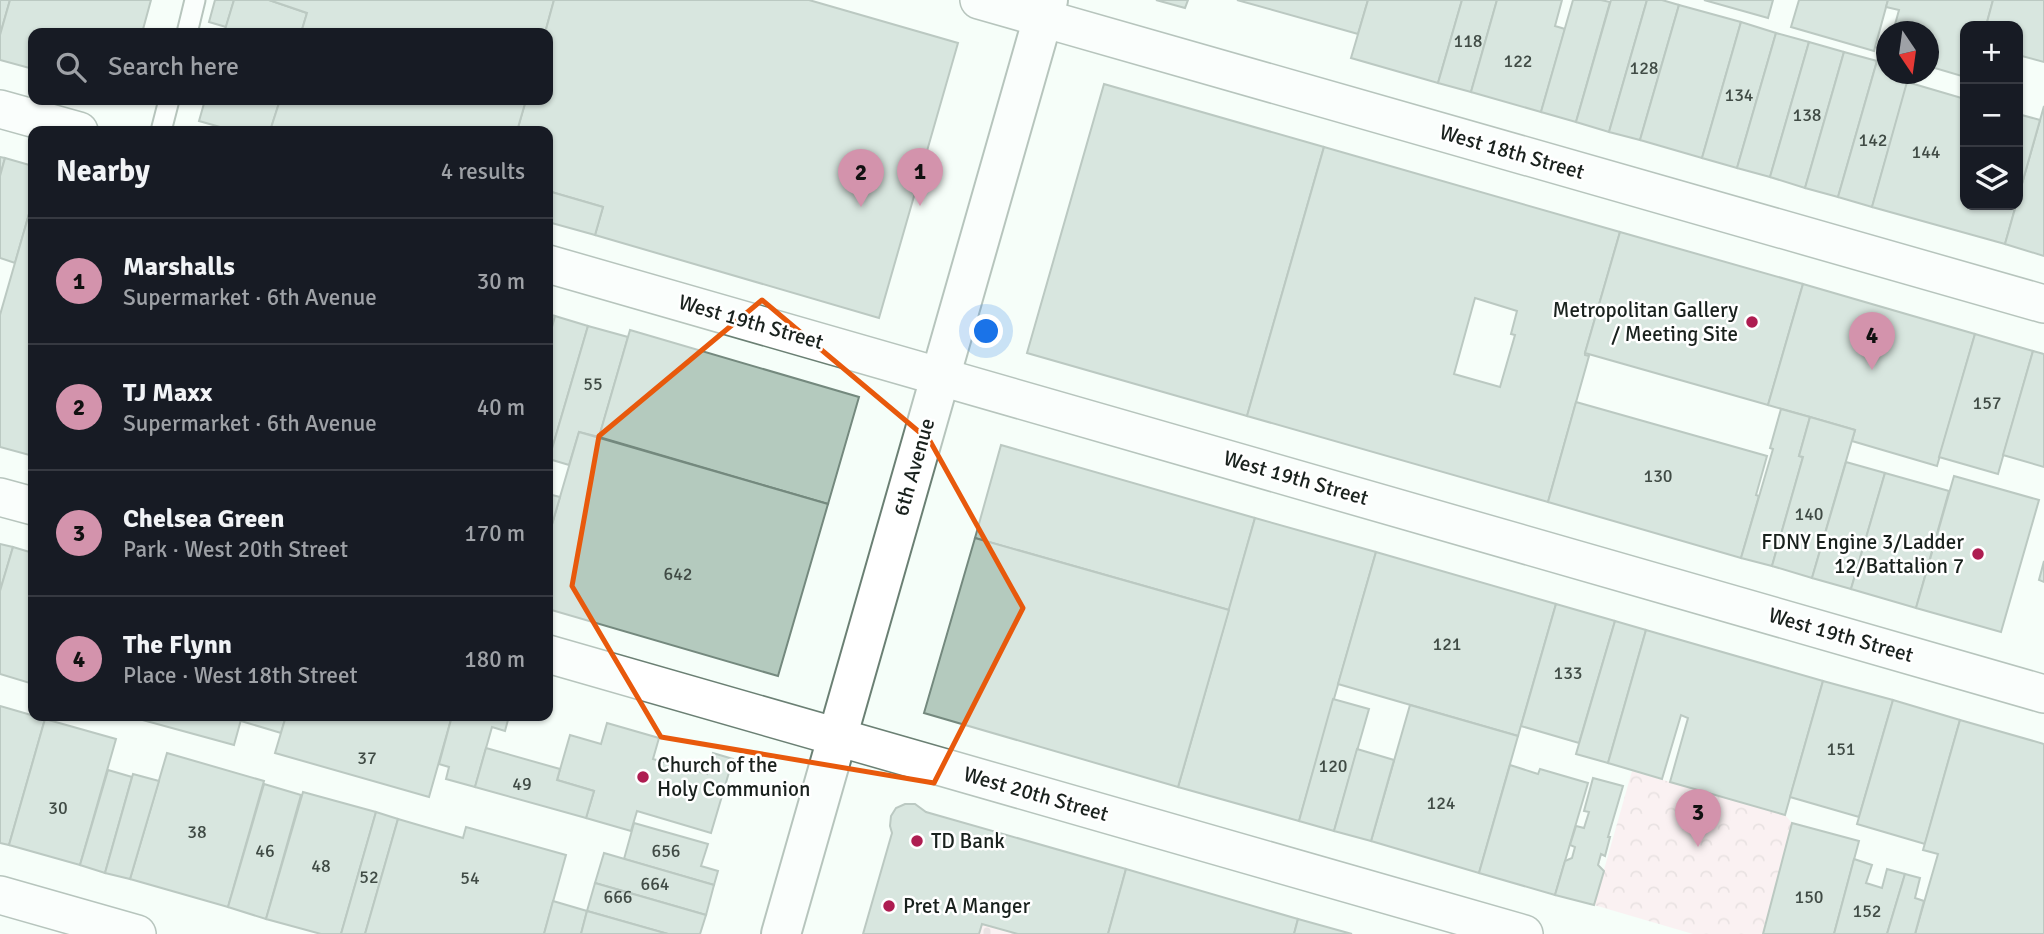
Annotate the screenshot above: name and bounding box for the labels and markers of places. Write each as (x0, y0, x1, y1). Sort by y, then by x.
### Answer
pin: 1 (897, 148, 943, 206)
pin: 2 (838, 149, 884, 207)
place label: Metropolitan Gallery / Meeting Site (1553, 297, 1738, 347)
pin: 4 (1849, 312, 1895, 370)
marker: Metropolitan Gallery / Meeting Site (1744, 314, 1760, 330)
place label: FDNY Engine 3/Ladder 12/Battalion 7 (1761, 529, 1964, 579)
marker: FDNY Engine 3/Ladder 12/Battalion 7 (1970, 546, 1986, 562)
place label: Church of the Holy Communion (657, 752, 810, 802)
marker: Church of the Holy Communion (635, 769, 651, 785)
pin: 3 (1675, 789, 1721, 847)
place label: TD Bank (931, 828, 1005, 854)
marker: TD Bank (909, 833, 925, 849)
place label: Pret A Manger (903, 893, 1031, 919)
marker: Pret A Manger (881, 898, 897, 914)

